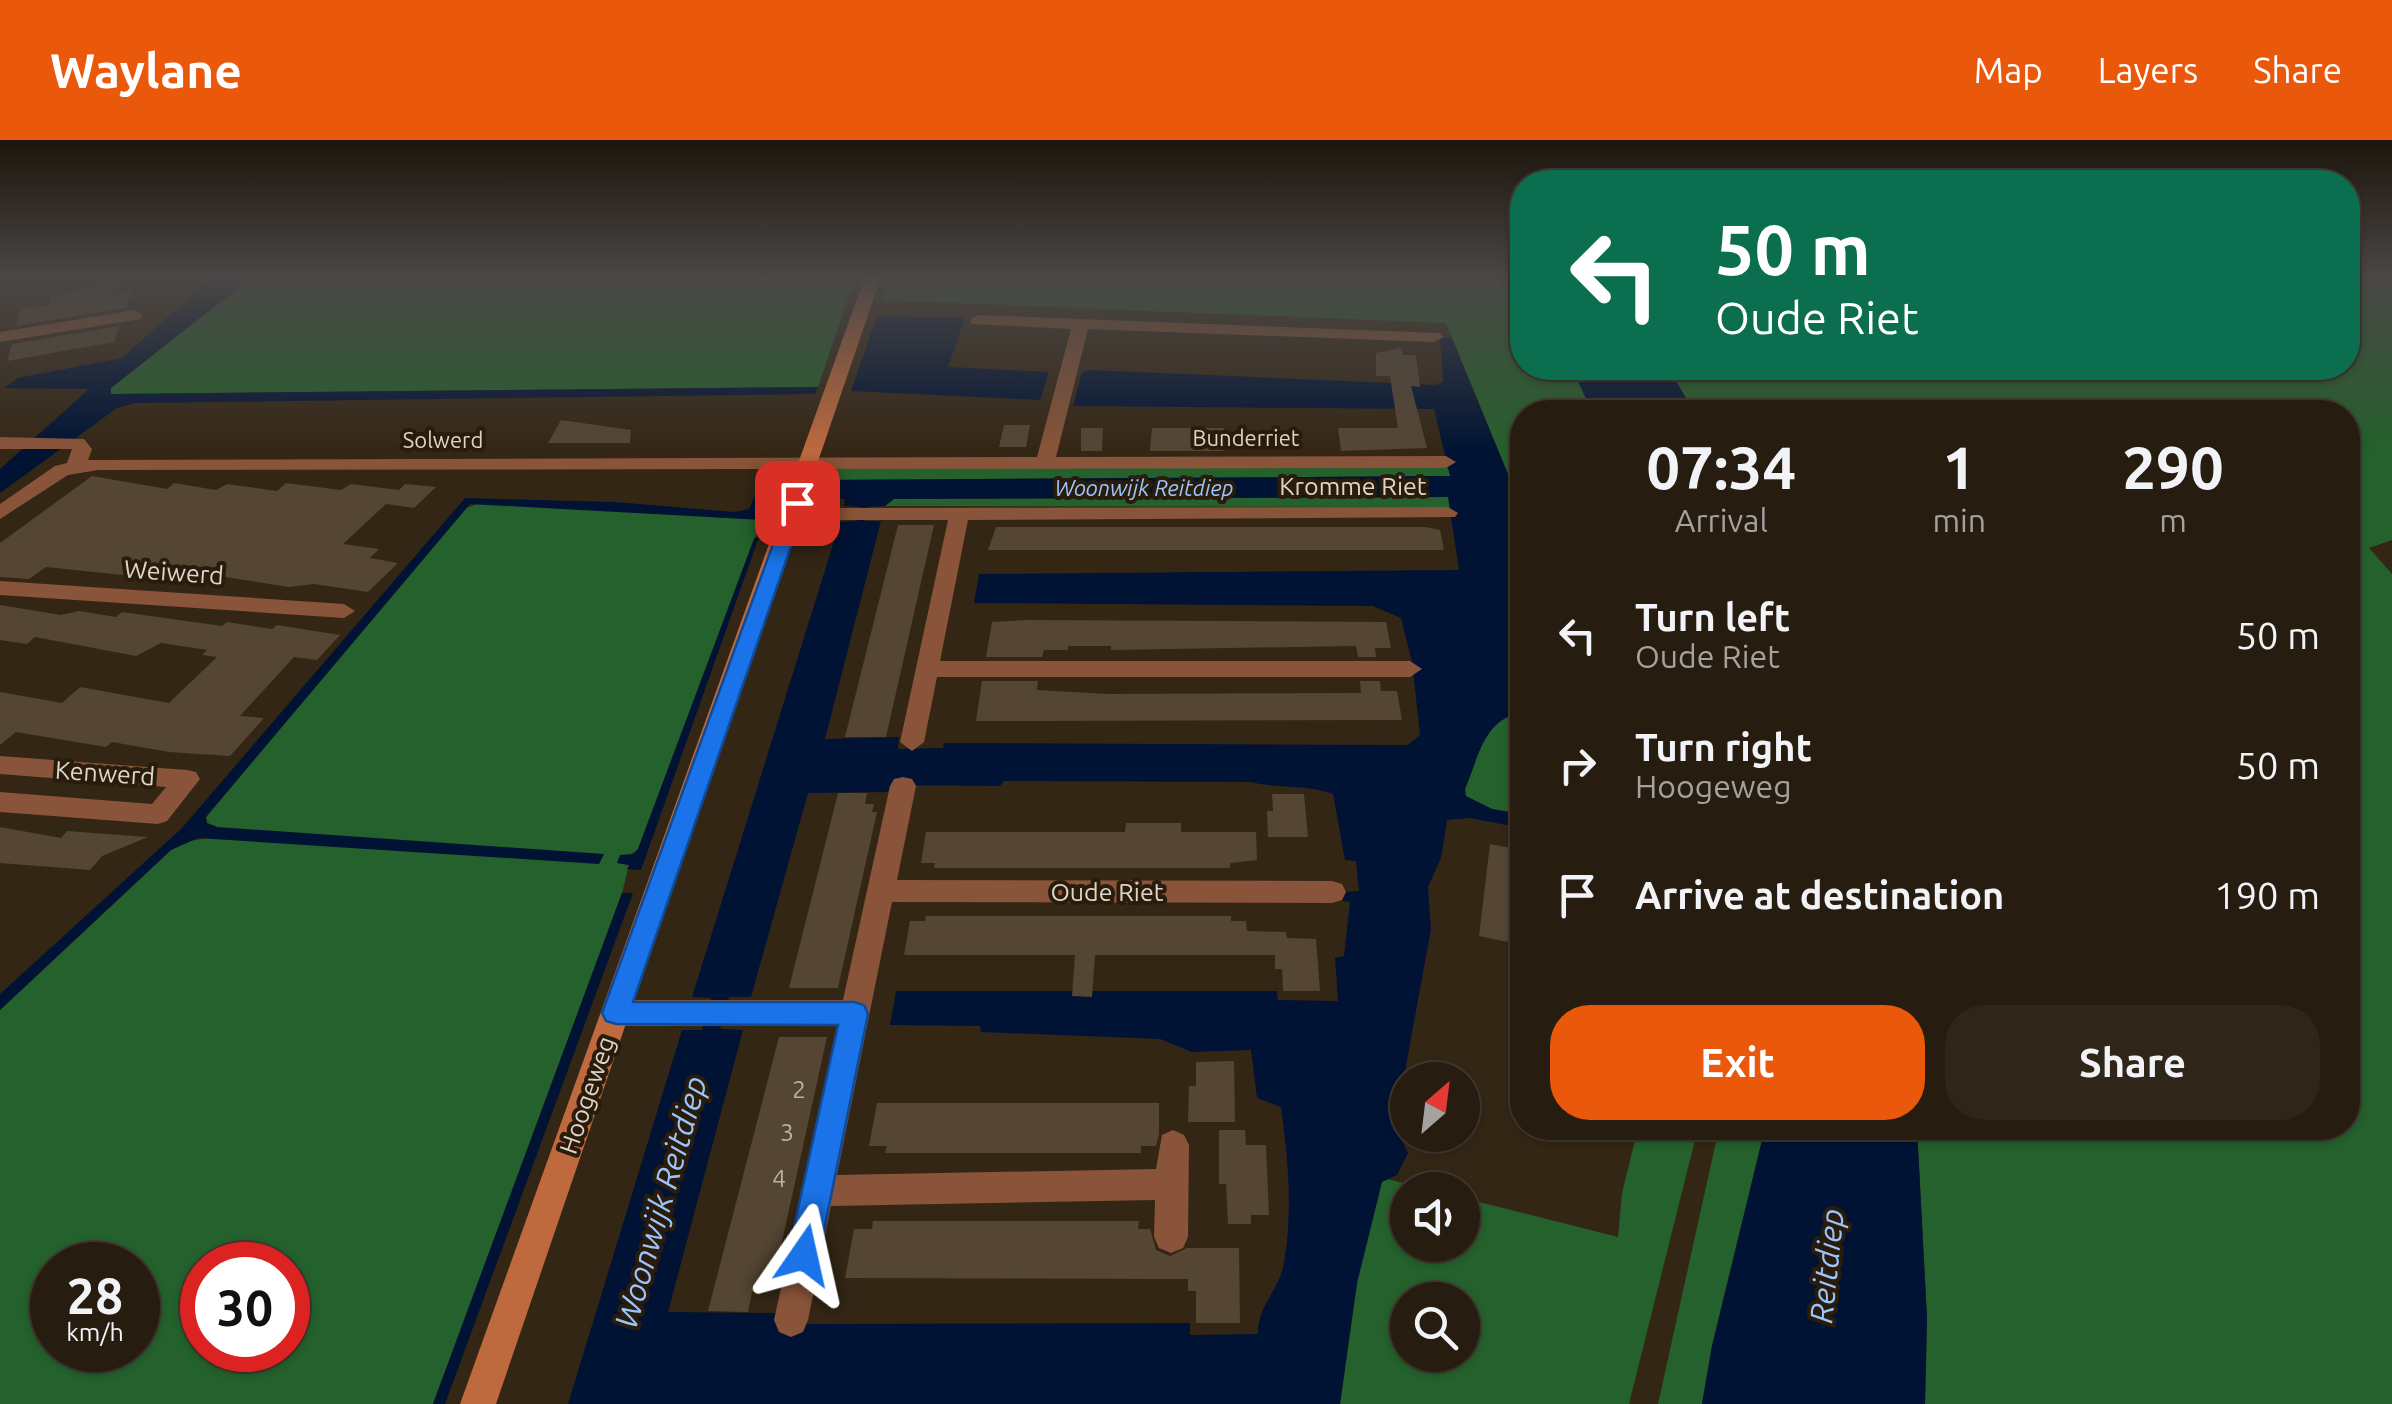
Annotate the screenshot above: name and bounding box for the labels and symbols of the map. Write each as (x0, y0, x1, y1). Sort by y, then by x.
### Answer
street label: Bunderriet (1193, 425, 1300, 450)
street label: Solwerd (403, 427, 483, 452)
pin (755, 461, 840, 546)
street label: Kromme Riet (1279, 472, 1427, 500)
water label: Woonwijk Reitdiep (1055, 475, 1233, 500)
street label: Weiwerd (123, 555, 225, 589)
street label: Kenwerd (54, 756, 156, 790)
street label: Oude Riet (1050, 878, 1164, 906)
street label: Hoogeweg (554, 1033, 620, 1157)
north arrow (1390, 1062, 1480, 1152)
water label: Woonwijk Reitdiep (607, 1072, 713, 1332)
house number: 2 (792, 1075, 806, 1103)
house number: 3 (780, 1118, 794, 1146)
house number: 4 (772, 1164, 786, 1192)
position arrow (752, 1203, 856, 1307)
water label: Reitdiep (1802, 1207, 1850, 1325)
speed limit sign: 30 (180, 1242, 310, 1372)

